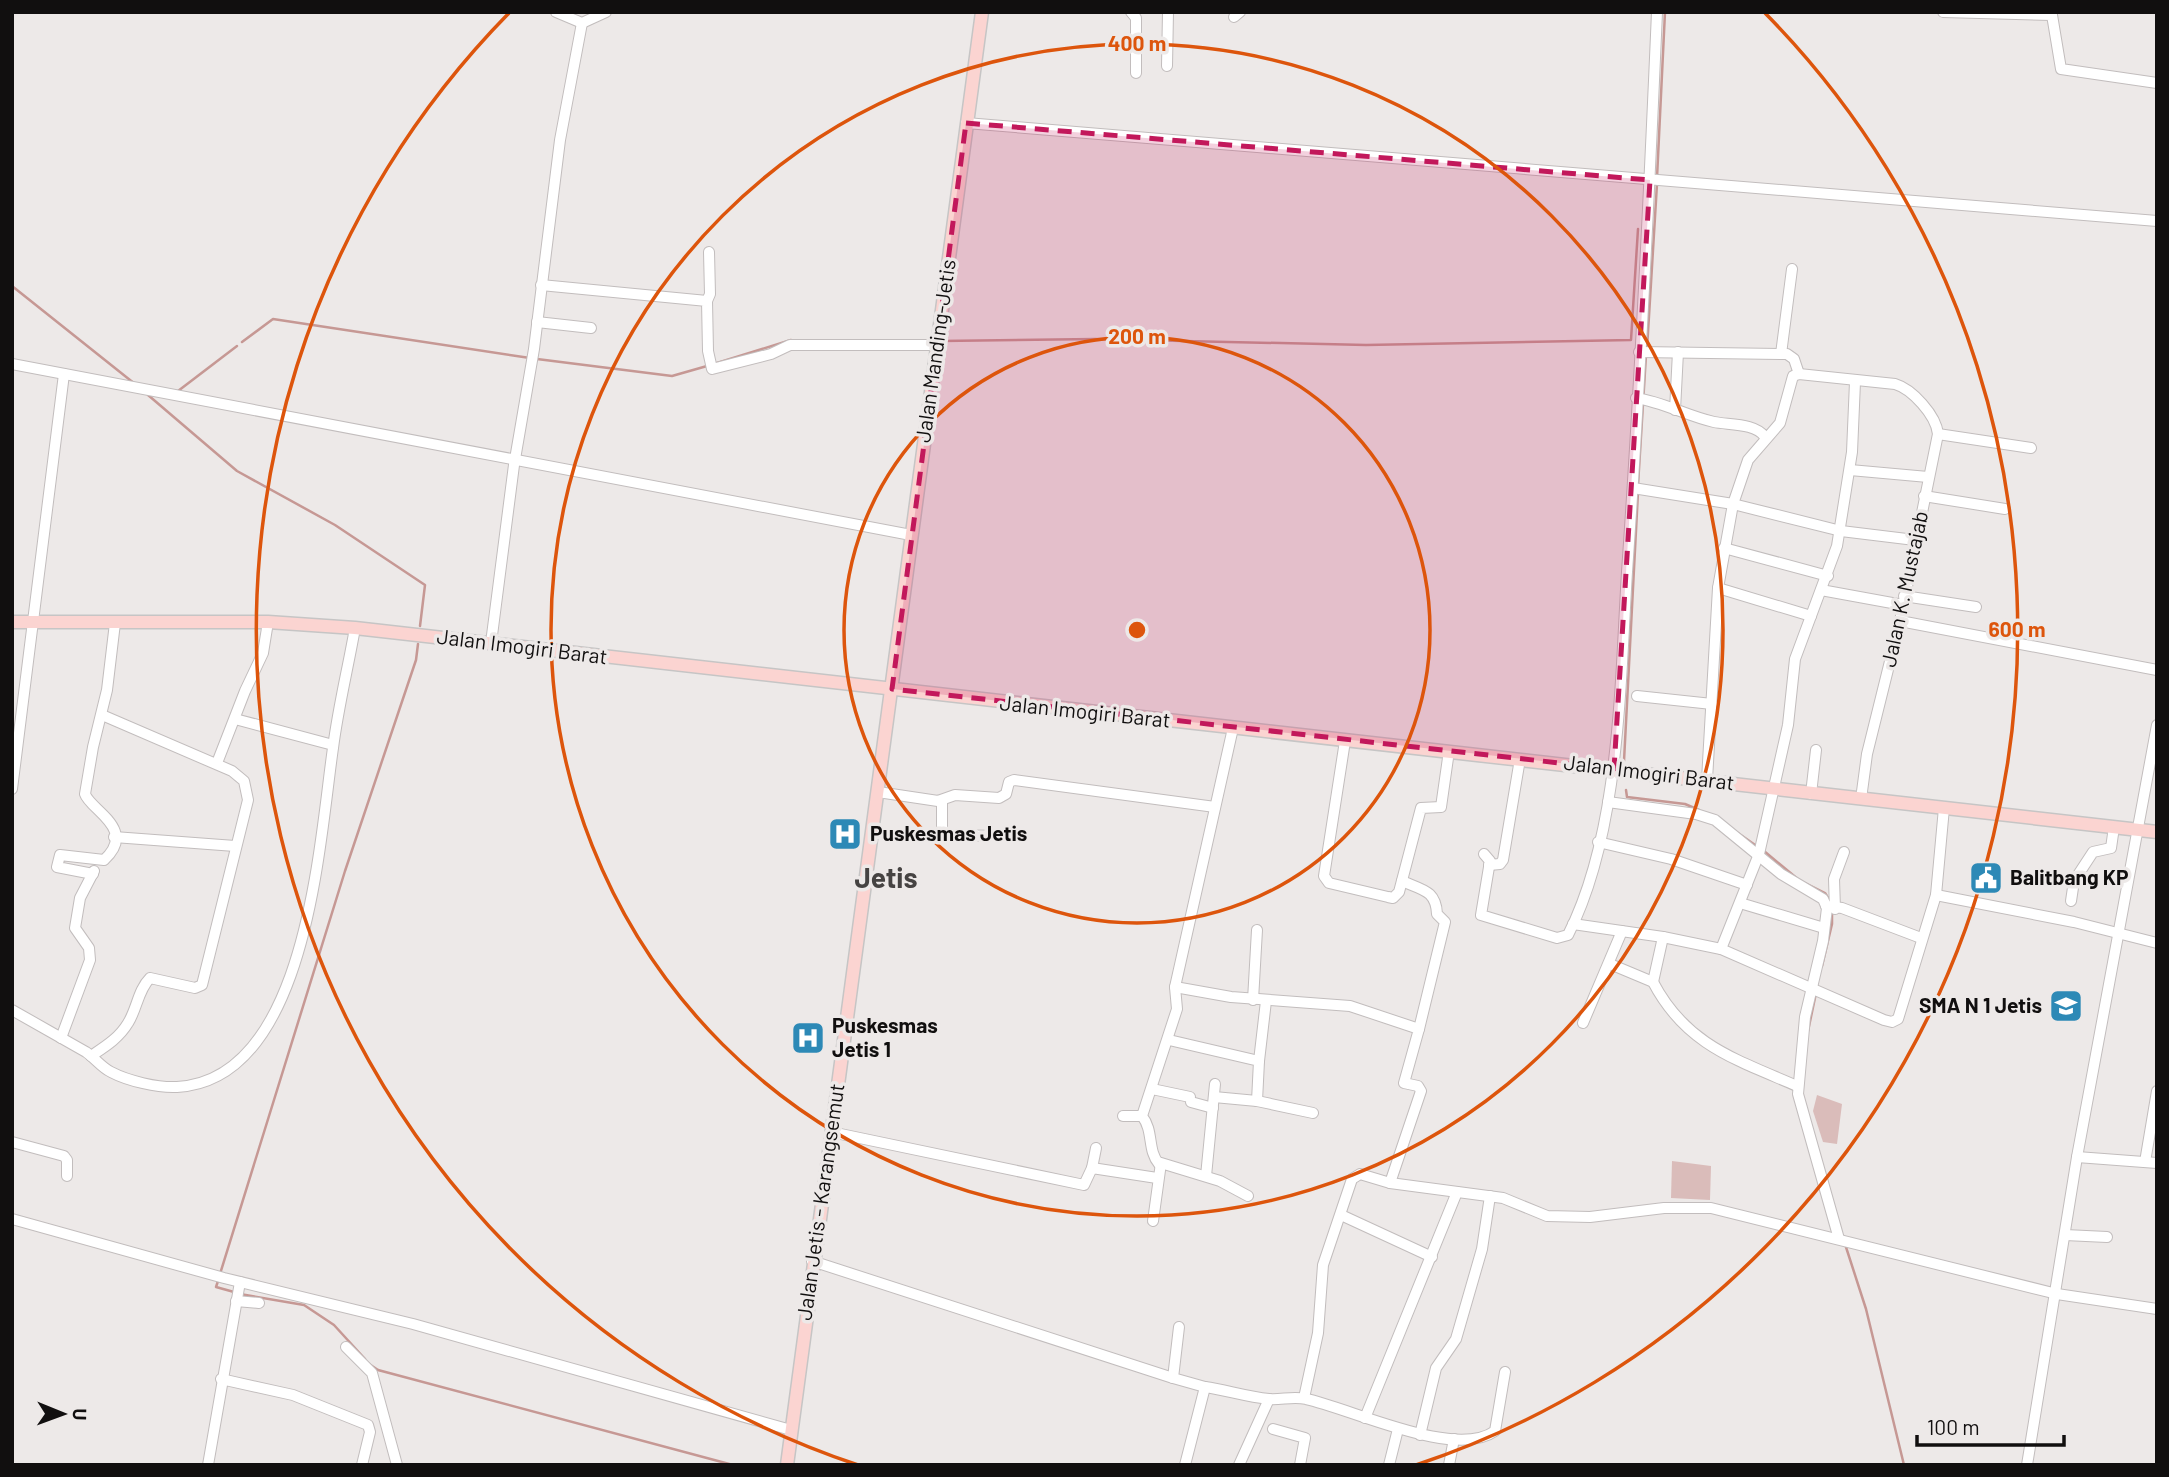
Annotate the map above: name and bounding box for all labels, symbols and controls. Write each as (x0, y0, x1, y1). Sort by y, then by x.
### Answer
text: 400 m (1108, 30, 1166, 55)
street label: Jalan Manding-Jetis (909, 258, 960, 444)
text: 200 m (1108, 323, 1166, 348)
street label: Jalan K. Mustajab (1875, 508, 1932, 669)
text: 600 m (1989, 616, 2045, 641)
centre of rings (1125, 618, 1149, 642)
street label: Jalan Imogiri Barat (436, 623, 609, 668)
street label: Jalan Imogiri Barat (999, 689, 1172, 732)
street label: Jalan Imogiri Barat (1563, 749, 1736, 794)
hospital icon: Puskesmas Jetis (826, 815, 864, 853)
place label: Puskesmas Jetis (870, 820, 1027, 845)
public building icon: Balitbang KP (1967, 859, 2005, 897)
district label: Jetis (854, 860, 918, 894)
place label: Balitbang KP (2010, 864, 2129, 889)
school or university icon: SMA N 1 Jetis (2047, 987, 2085, 1025)
place label: SMA N 1 Jetis (1919, 992, 2042, 1017)
place label: Puskesmas Jetis 1 (832, 1012, 938, 1061)
hospital icon: Puskesmas Jetis 1 (789, 1019, 827, 1057)
street label: Jalan Jetis - Karangsemut (791, 1082, 849, 1322)
north arrow (28, 1379, 98, 1449)
scale bar (1917, 1404, 2064, 1448)
text: U (69, 1408, 92, 1420)
text: 100 m (1927, 1414, 1980, 1439)

